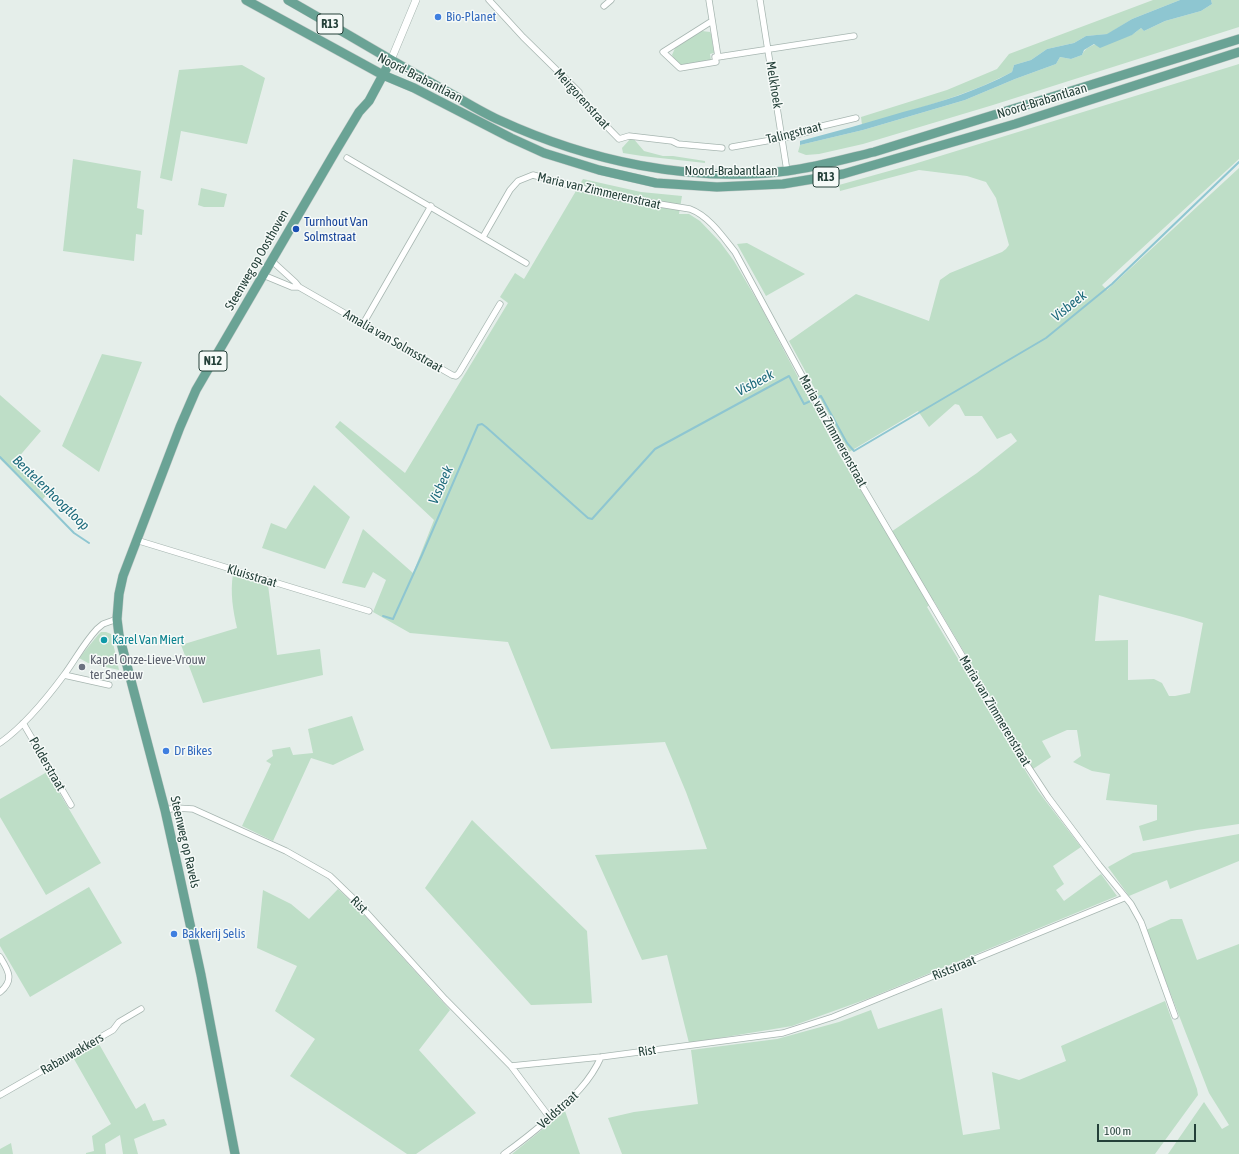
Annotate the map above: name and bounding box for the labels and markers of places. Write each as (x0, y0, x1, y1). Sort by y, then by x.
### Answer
place label: Bio-Planet (446, 9, 496, 25)
marker: Bio-Planet (433, 12, 443, 22)
place label: Turnhout Van Solmstraat (304, 214, 368, 245)
marker: Turnhout Van Solmstraat (291, 224, 301, 234)
place label: Karel Van Miert (112, 632, 184, 648)
marker: Karel Van Miert (99, 635, 109, 645)
place label: Kapel Onze-Lieve-Vrouw ter Sneeuw (90, 652, 206, 683)
marker: Kapel Onze-Lieve-Vrouw ter Sneeuw (77, 662, 87, 672)
place label: Dr Bikes (174, 743, 212, 759)
marker: Dr Bikes (161, 746, 171, 756)
place label: Bakkerij Selis (182, 926, 245, 942)
marker: Bakkerij Selis (169, 929, 179, 939)

